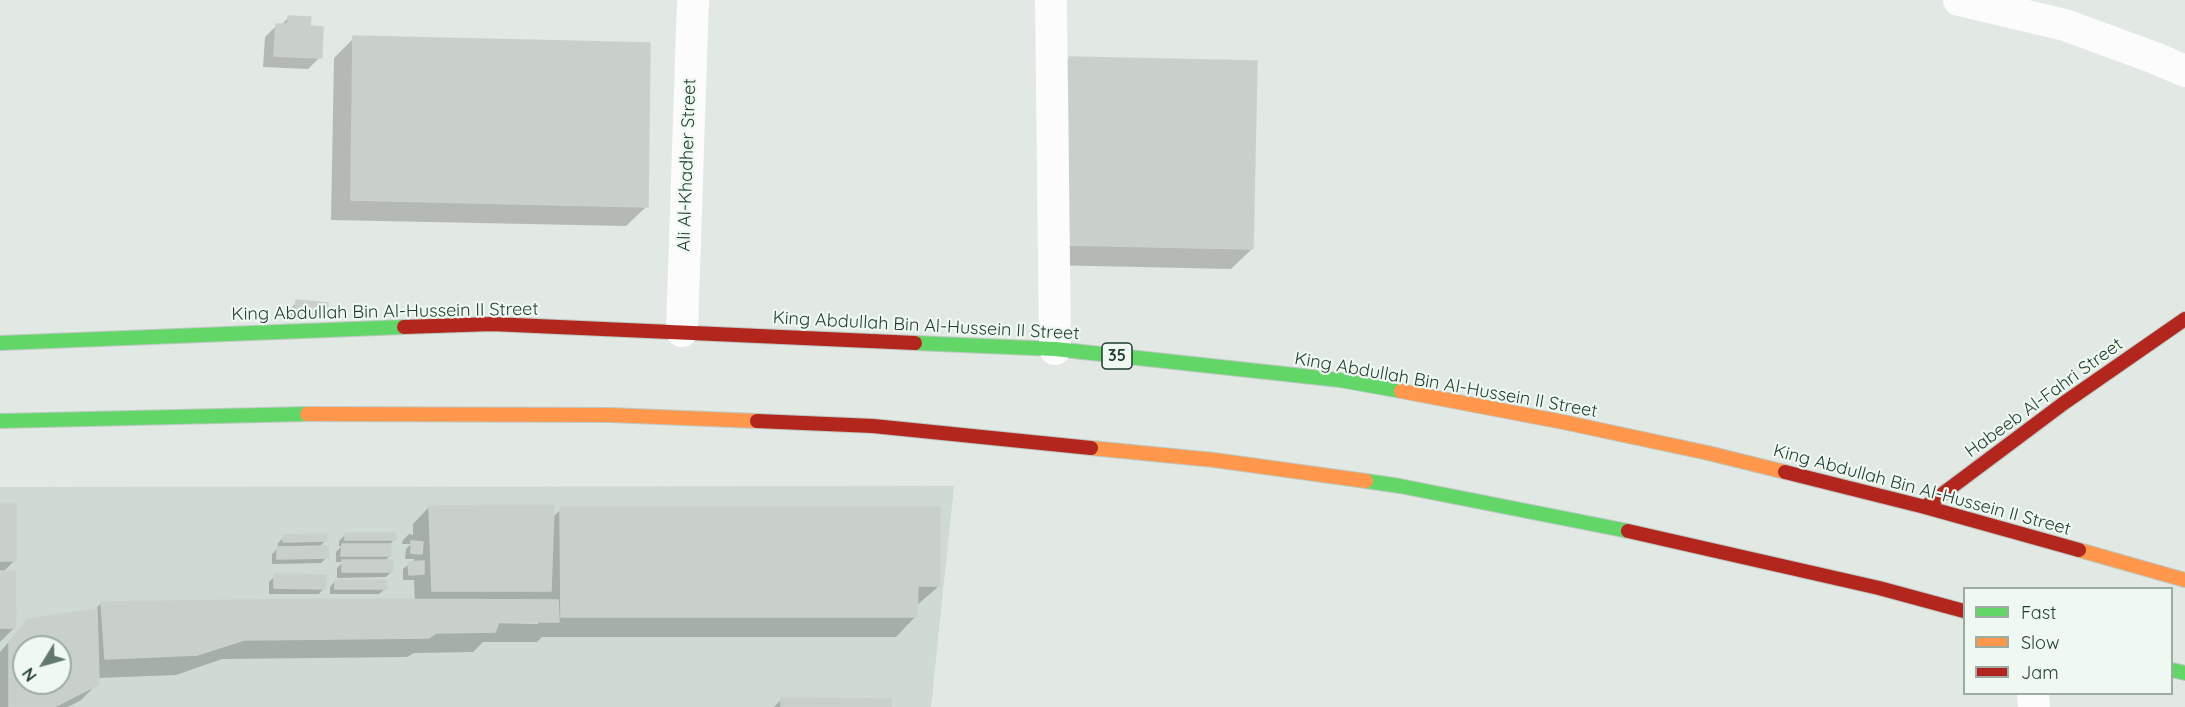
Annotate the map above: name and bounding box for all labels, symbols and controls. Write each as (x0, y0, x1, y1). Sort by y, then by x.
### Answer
street label: Ali Al-Khadher Street (673, 78, 701, 252)
street label: King Abdullah Bin Al-Hussein II Street (231, 299, 539, 325)
street label: King Abdullah Bin Al-Hussein II Street (772, 307, 1080, 345)
street label: Habeeb Al-Fahri Street (1961, 334, 2127, 462)
road number: 35 (1102, 343, 1132, 369)
street label: King Abdullah Bin Al-Hussein II Street (1293, 348, 1599, 422)
street label: King Abdullah Bin Al-Hussein II Street (1771, 440, 2073, 540)
legend (1963, 587, 2173, 695)
text: Fast (2021, 601, 2056, 624)
text: Slow (2021, 631, 2059, 654)
north arrow (12, 635, 72, 695)
text: Jam (2021, 661, 2059, 684)
text: N (18, 664, 41, 685)

